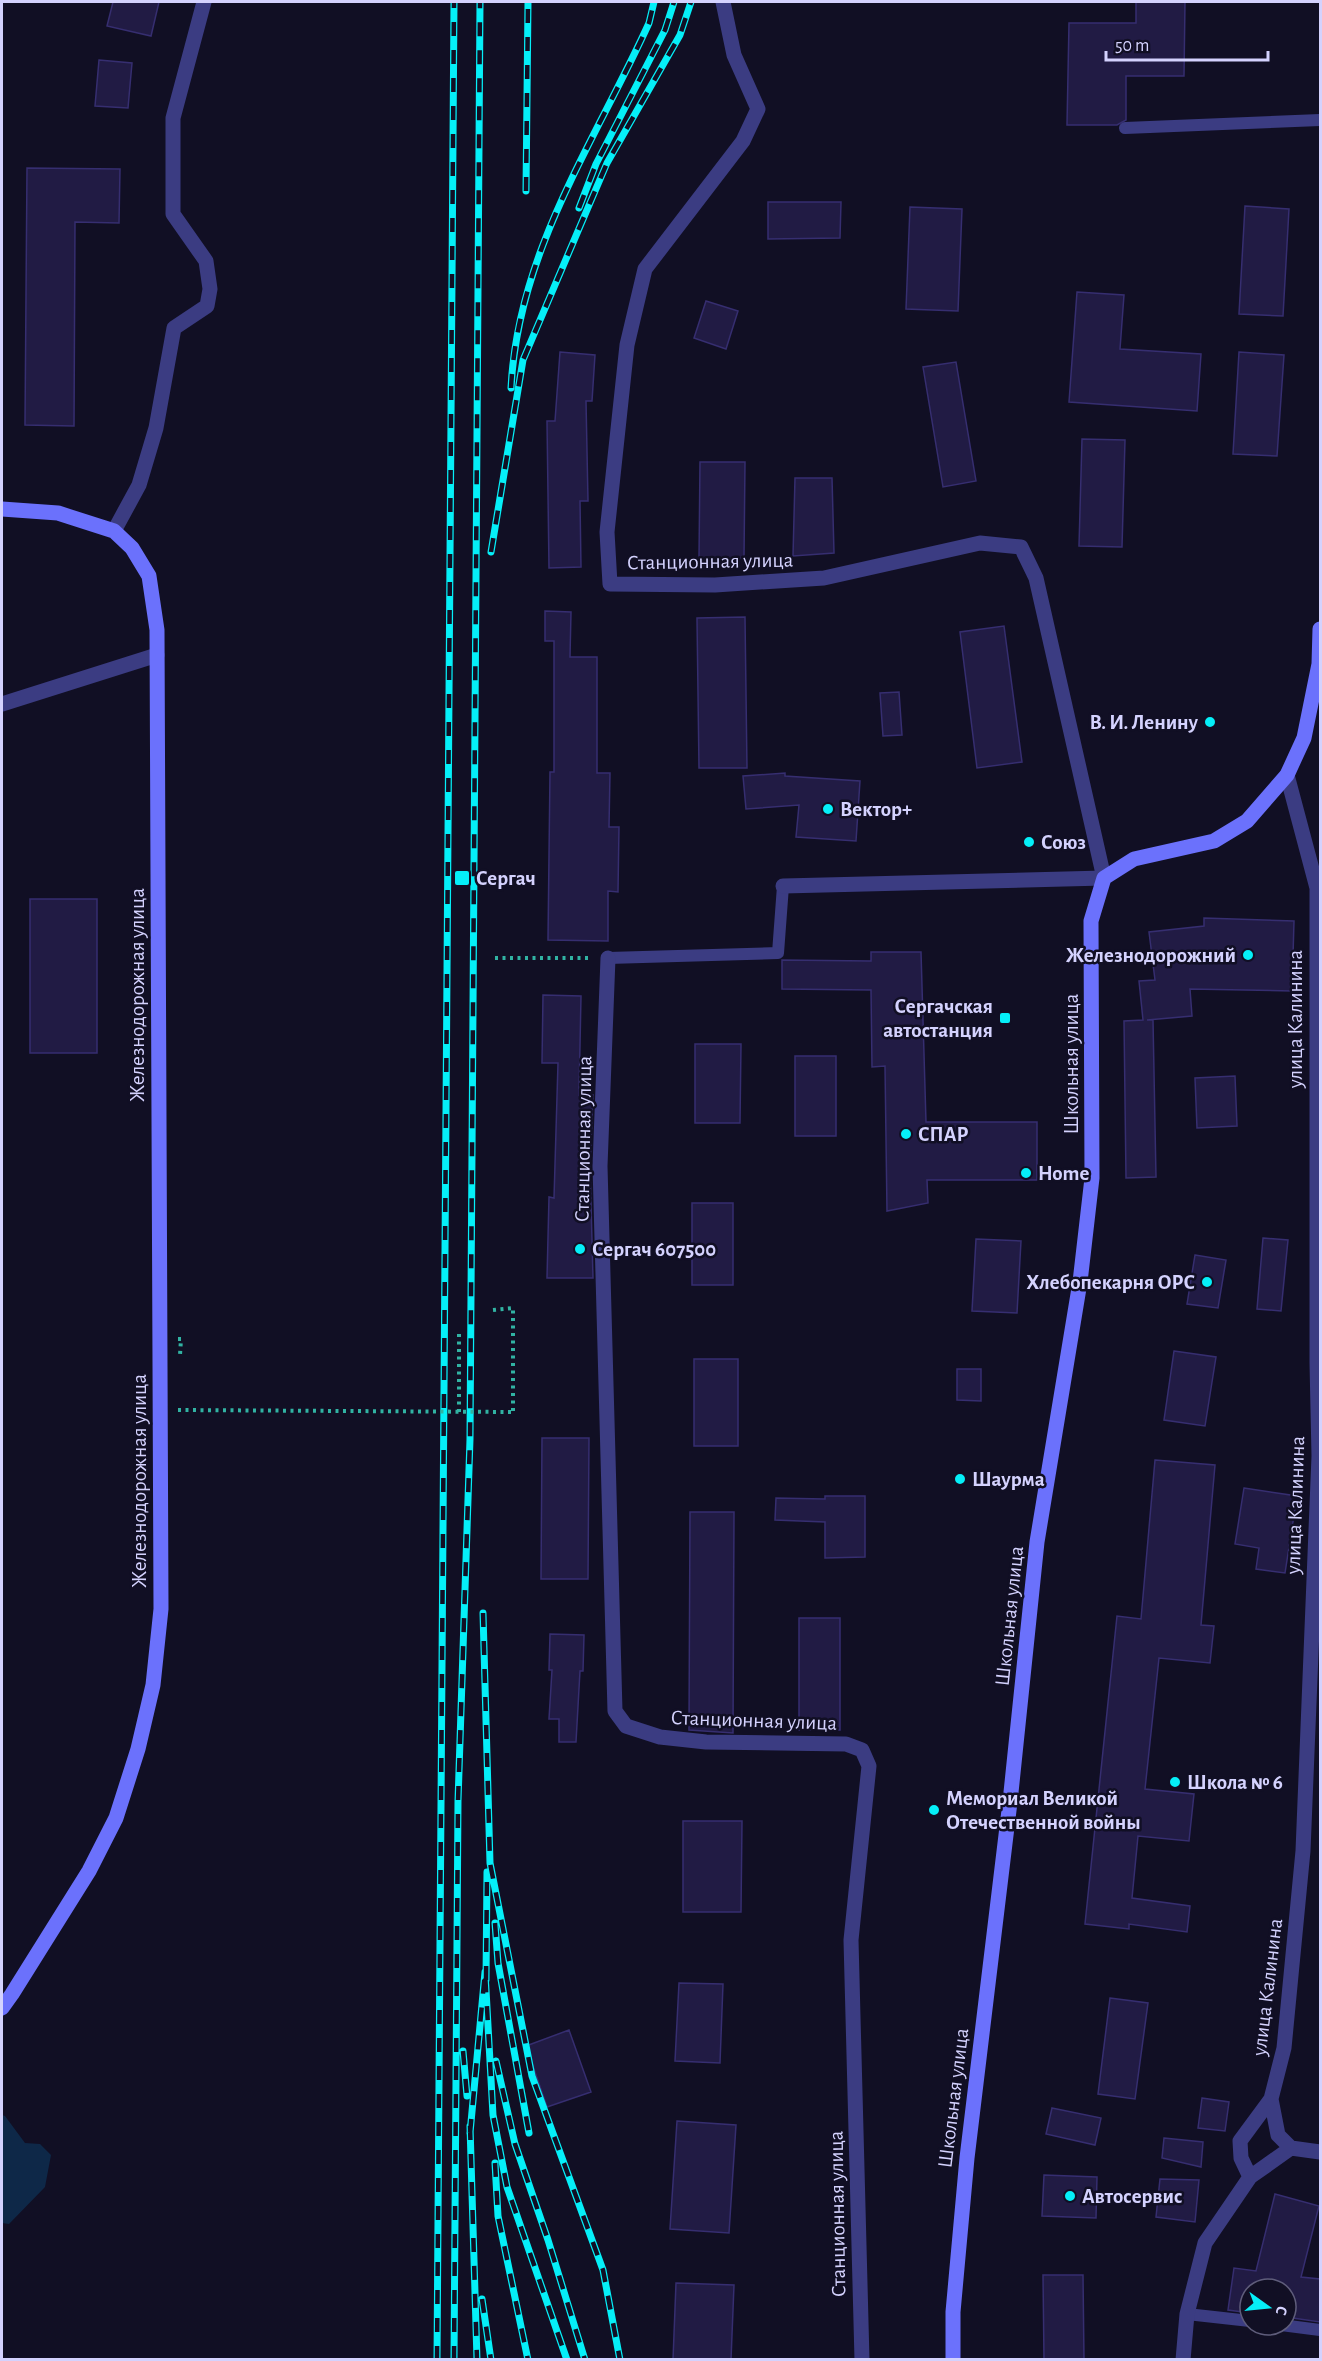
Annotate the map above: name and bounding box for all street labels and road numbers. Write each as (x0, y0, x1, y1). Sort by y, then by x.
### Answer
street label: Станционная улица (627, 550, 794, 573)
street label: Железнодорожная улица (127, 888, 148, 1102)
street label: улица Калинина (1285, 949, 1306, 1089)
street label: Школьная улица (1061, 993, 1082, 1134)
street label: Станционная улица (572, 1055, 595, 1222)
street label: Железнодорожная улица (129, 1374, 150, 1588)
street label: улица Калинина (1283, 1435, 1308, 1576)
street label: Школьная улица (992, 1545, 1027, 1687)
street label: Станционная улица (670, 1707, 838, 1734)
street label: улица Калинина (1249, 1917, 1286, 2058)
street label: Школьная улица (934, 2027, 973, 2169)
street label: Станционная улица (826, 2130, 849, 2297)

